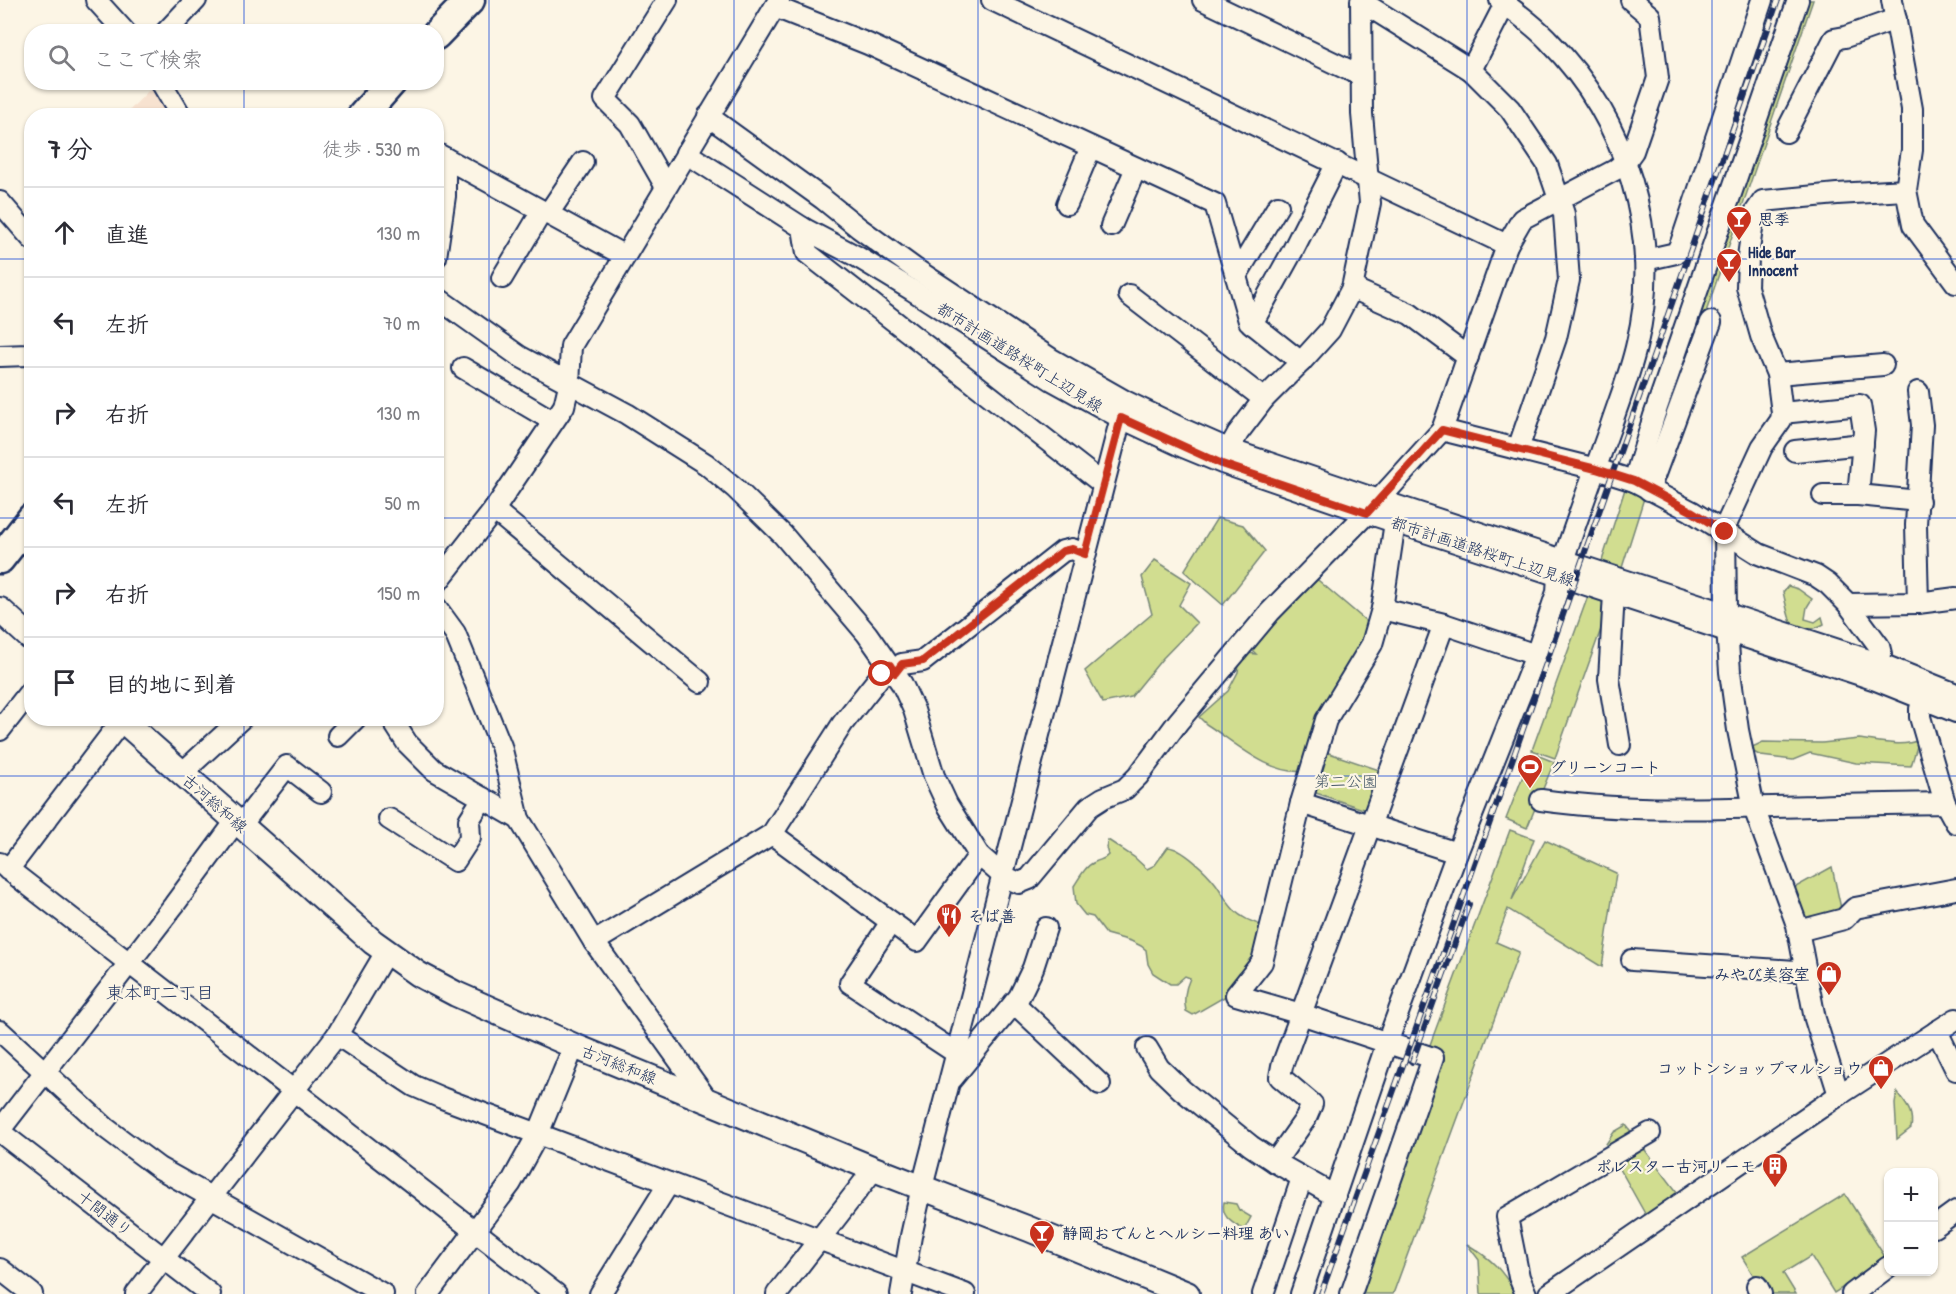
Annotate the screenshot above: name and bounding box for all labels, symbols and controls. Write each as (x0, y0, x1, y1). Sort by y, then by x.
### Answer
search box (24, 24, 444, 90)
icon: search (45, 41, 78, 74)
text: ここで検索 (93, 44, 203, 74)
text: 7 分 (48, 131, 93, 166)
text: 徒歩 · 530 m (322, 135, 420, 162)
bar icon: 思季 (1724, 204, 1754, 242)
place label: 思季 (1758, 208, 1790, 230)
icon: ahead (48, 216, 81, 249)
text: 直進 (105, 219, 149, 249)
text: 130 m (377, 219, 420, 246)
place label: Hide Bar Innocent (1748, 241, 1798, 281)
bar icon: Hide Bar Innocent (1714, 246, 1744, 284)
street label: 都市計画道路桜町上辺見線 (933, 297, 1107, 417)
icon: left (48, 306, 81, 339)
text: 左折 (105, 309, 149, 339)
text: 70 m (383, 309, 420, 336)
icon: right (48, 396, 81, 429)
text: 右折 (105, 399, 149, 429)
text: 130 m (377, 399, 420, 426)
icon: left (48, 486, 81, 519)
text: 左折 (105, 489, 149, 519)
text: 50 m (384, 489, 420, 516)
street label: 都市計画道路桜町上辺見線 (1388, 511, 1578, 591)
route end (1711, 518, 1737, 544)
icon: right (48, 576, 81, 609)
text: 右折 (105, 579, 149, 609)
text: 150 m (377, 579, 420, 606)
route start (868, 660, 894, 686)
icon: arrive (48, 666, 81, 699)
text: 目的地に到着 (105, 669, 237, 699)
sports icon: グリーンコート (1515, 752, 1545, 790)
place label: グリーンコート (1550, 756, 1661, 778)
street label: 古河総和線 (178, 768, 252, 838)
park label: 第二公園 (1314, 770, 1378, 792)
restaurant icon: そば善 (934, 901, 964, 939)
place label: そば善 (968, 905, 1016, 927)
shop icon: みやび美容室 (1814, 959, 1844, 997)
place label: みやび美容室 (1714, 963, 1810, 985)
district label: 東本町二丁目 (106, 980, 214, 1005)
street label: 古河総和線 (578, 1039, 660, 1089)
shop icon: コットンショップマルショウ (1866, 1053, 1896, 1091)
place label: コットンショップマルショウ (1657, 1057, 1862, 1079)
building icon: ポレスター古河リーモ (1760, 1151, 1790, 1189)
place label: ポレスター古河リーモ (1596, 1155, 1756, 1177)
map controls (1884, 1168, 1938, 1276)
button: + (1884, 1168, 1938, 1222)
street label: 十間通り (73, 1185, 137, 1241)
bar icon: 静岡おでんとヘルシー料理 あい (1027, 1218, 1057, 1256)
place label: 静岡おでんとヘルシー料理 あい (1062, 1222, 1290, 1244)
button: − (1884, 1222, 1938, 1276)

